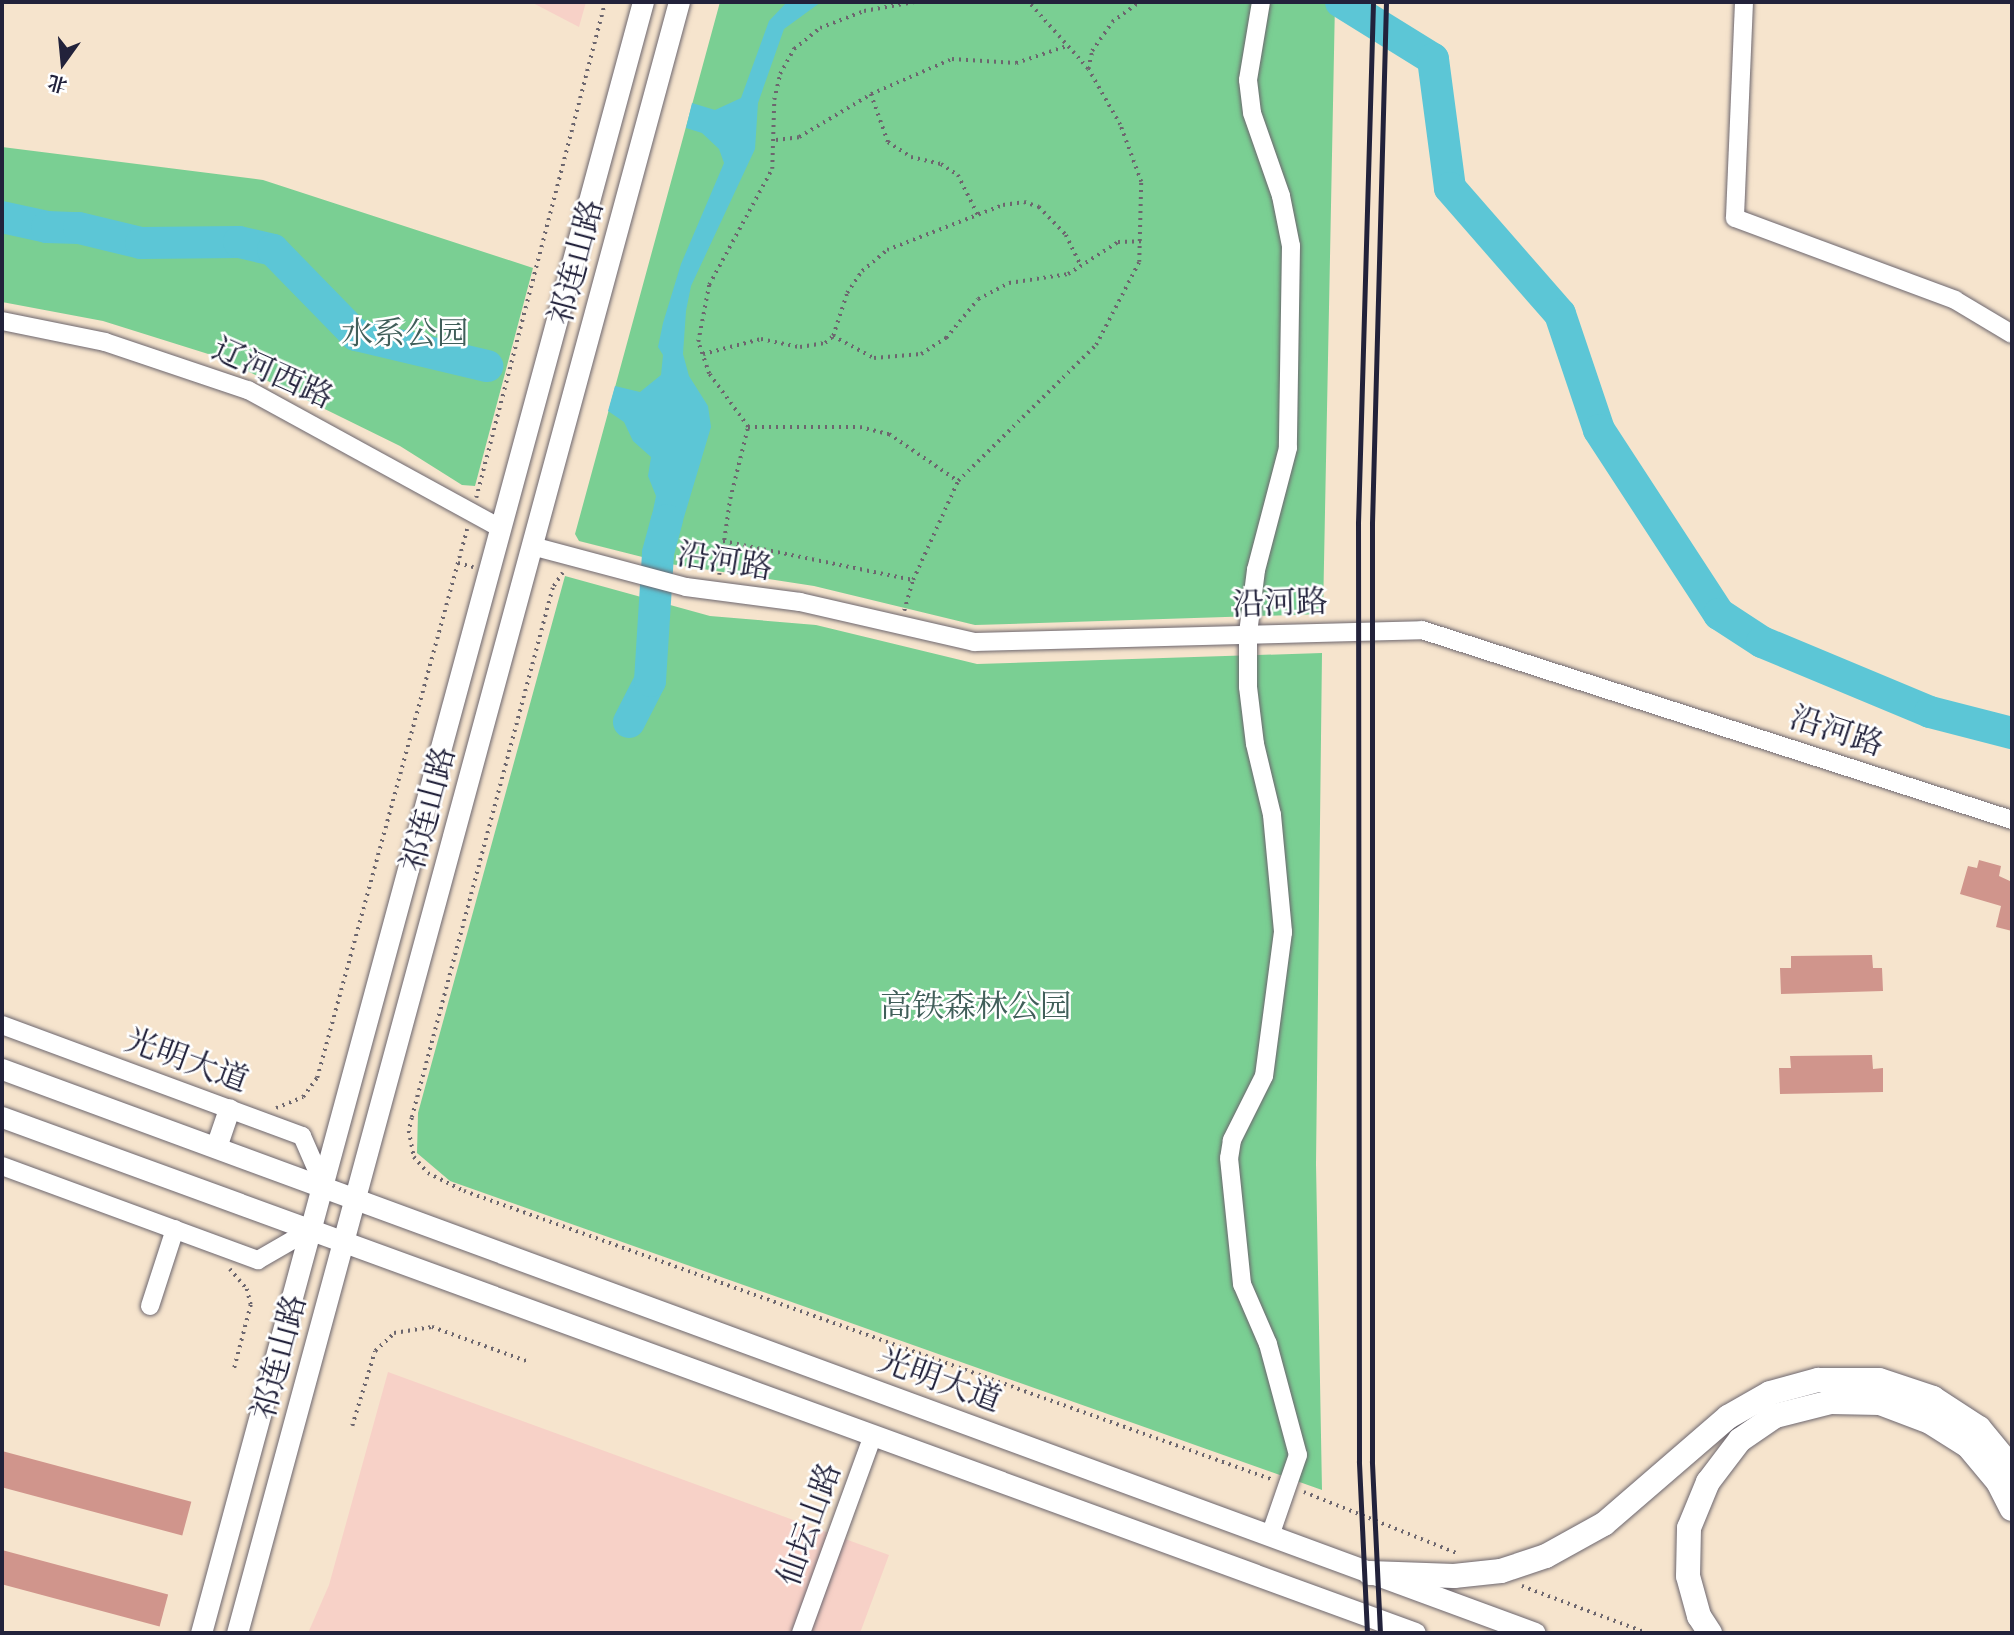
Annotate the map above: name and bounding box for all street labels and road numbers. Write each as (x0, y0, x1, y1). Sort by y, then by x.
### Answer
street label: 祁连山路 (541, 195, 611, 329)
street label: 辽河西路 (207, 329, 339, 417)
street label: 沿河路 (675, 535, 775, 587)
street label: 沿河路 (1231, 582, 1329, 624)
street label: 沿河路 (1785, 698, 1889, 764)
street label: 祁连山路 (393, 742, 463, 876)
street label: 光明大道 (120, 1020, 254, 1100)
street label: 祁连山路 (244, 1290, 314, 1424)
street label: 光明大道 (873, 1340, 1007, 1420)
street label: 仙坛山路 (769, 1457, 849, 1591)

